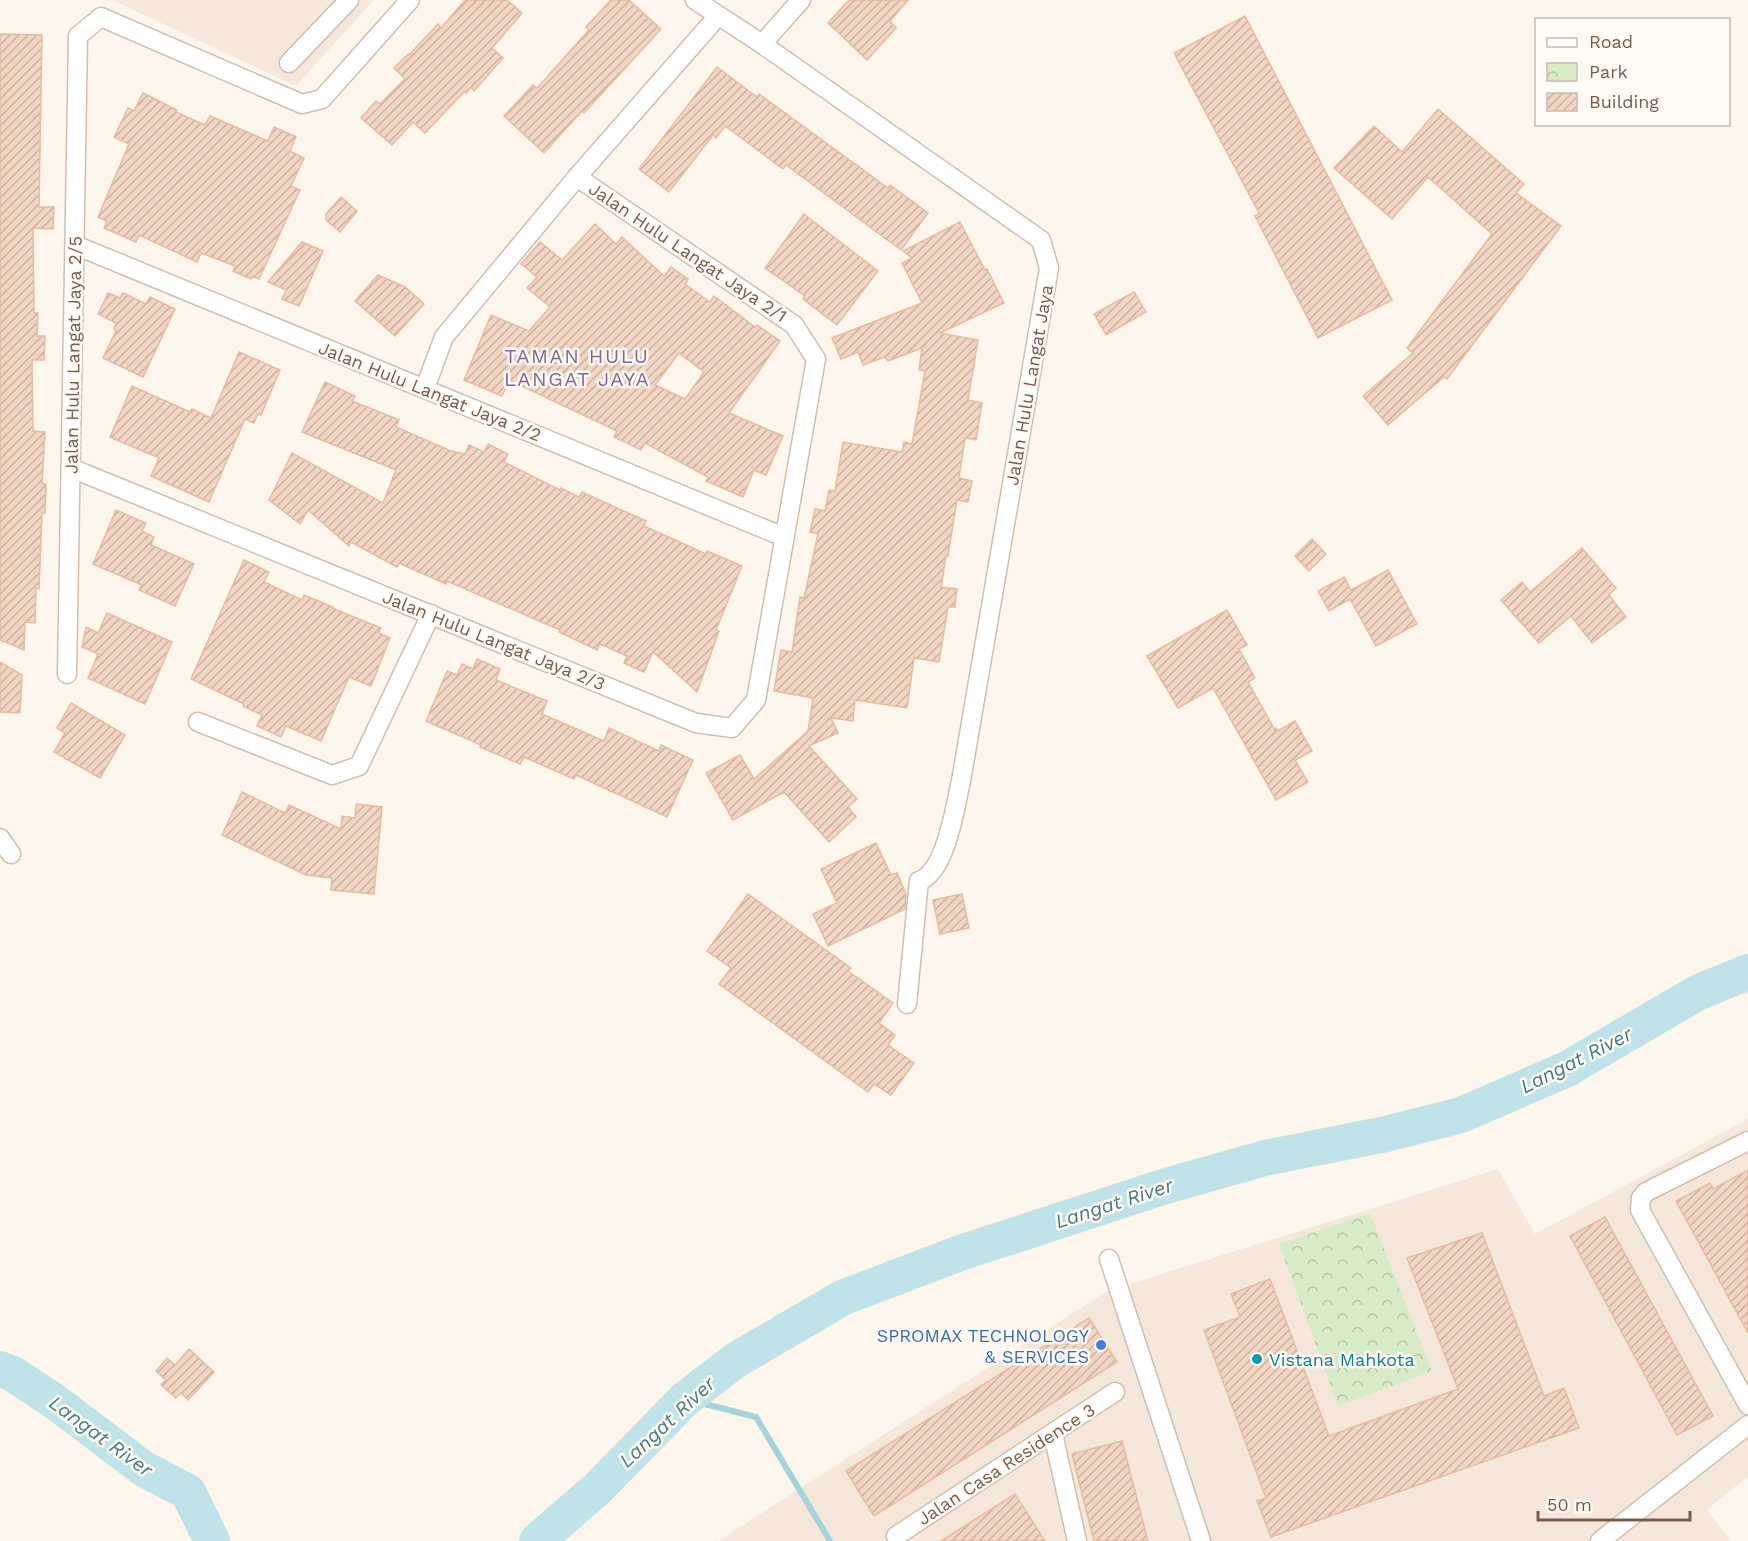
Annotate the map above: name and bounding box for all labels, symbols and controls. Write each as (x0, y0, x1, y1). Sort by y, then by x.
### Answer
legend (1535, 18, 1730, 126)
text: Road (1589, 31, 1633, 52)
text: Park (1589, 61, 1628, 82)
text: Building (1589, 91, 1659, 112)
street label: Jalan Hulu Langat Jaya 2/1 (585, 178, 791, 326)
street label: Jalan Hulu Langat Jaya 2/5 (60, 236, 86, 474)
street label: Jalan Hulu Langat Jaya (1001, 283, 1057, 487)
street label: Jalan Hulu Langat Jaya 2/2 (316, 337, 544, 445)
district label: TAMAN HULU LANGAT JAYA (504, 344, 650, 391)
street label: Jalan Hulu Langat Jaya 2/3 (380, 586, 608, 694)
water label: Langat River (1516, 1021, 1637, 1098)
water label: Langat River (1052, 1172, 1177, 1233)
place label: SPROMAX TECHNOLOGY & SERVICES (877, 1325, 1090, 1367)
marker: SPROMAX TECHNOLOGY & SERVICES (1094, 1338, 1108, 1352)
place label: Vistana Mahkota (1269, 1349, 1415, 1370)
marker: Vistana Mahkota (1250, 1352, 1264, 1366)
water label: Langat River (614, 1371, 721, 1472)
water label: Langat River (44, 1390, 158, 1482)
street label: Jalan Casa Residence 3 (913, 1399, 1099, 1529)
scale bar (1538, 1484, 1690, 1522)
text: 50 m (1547, 1494, 1592, 1515)

